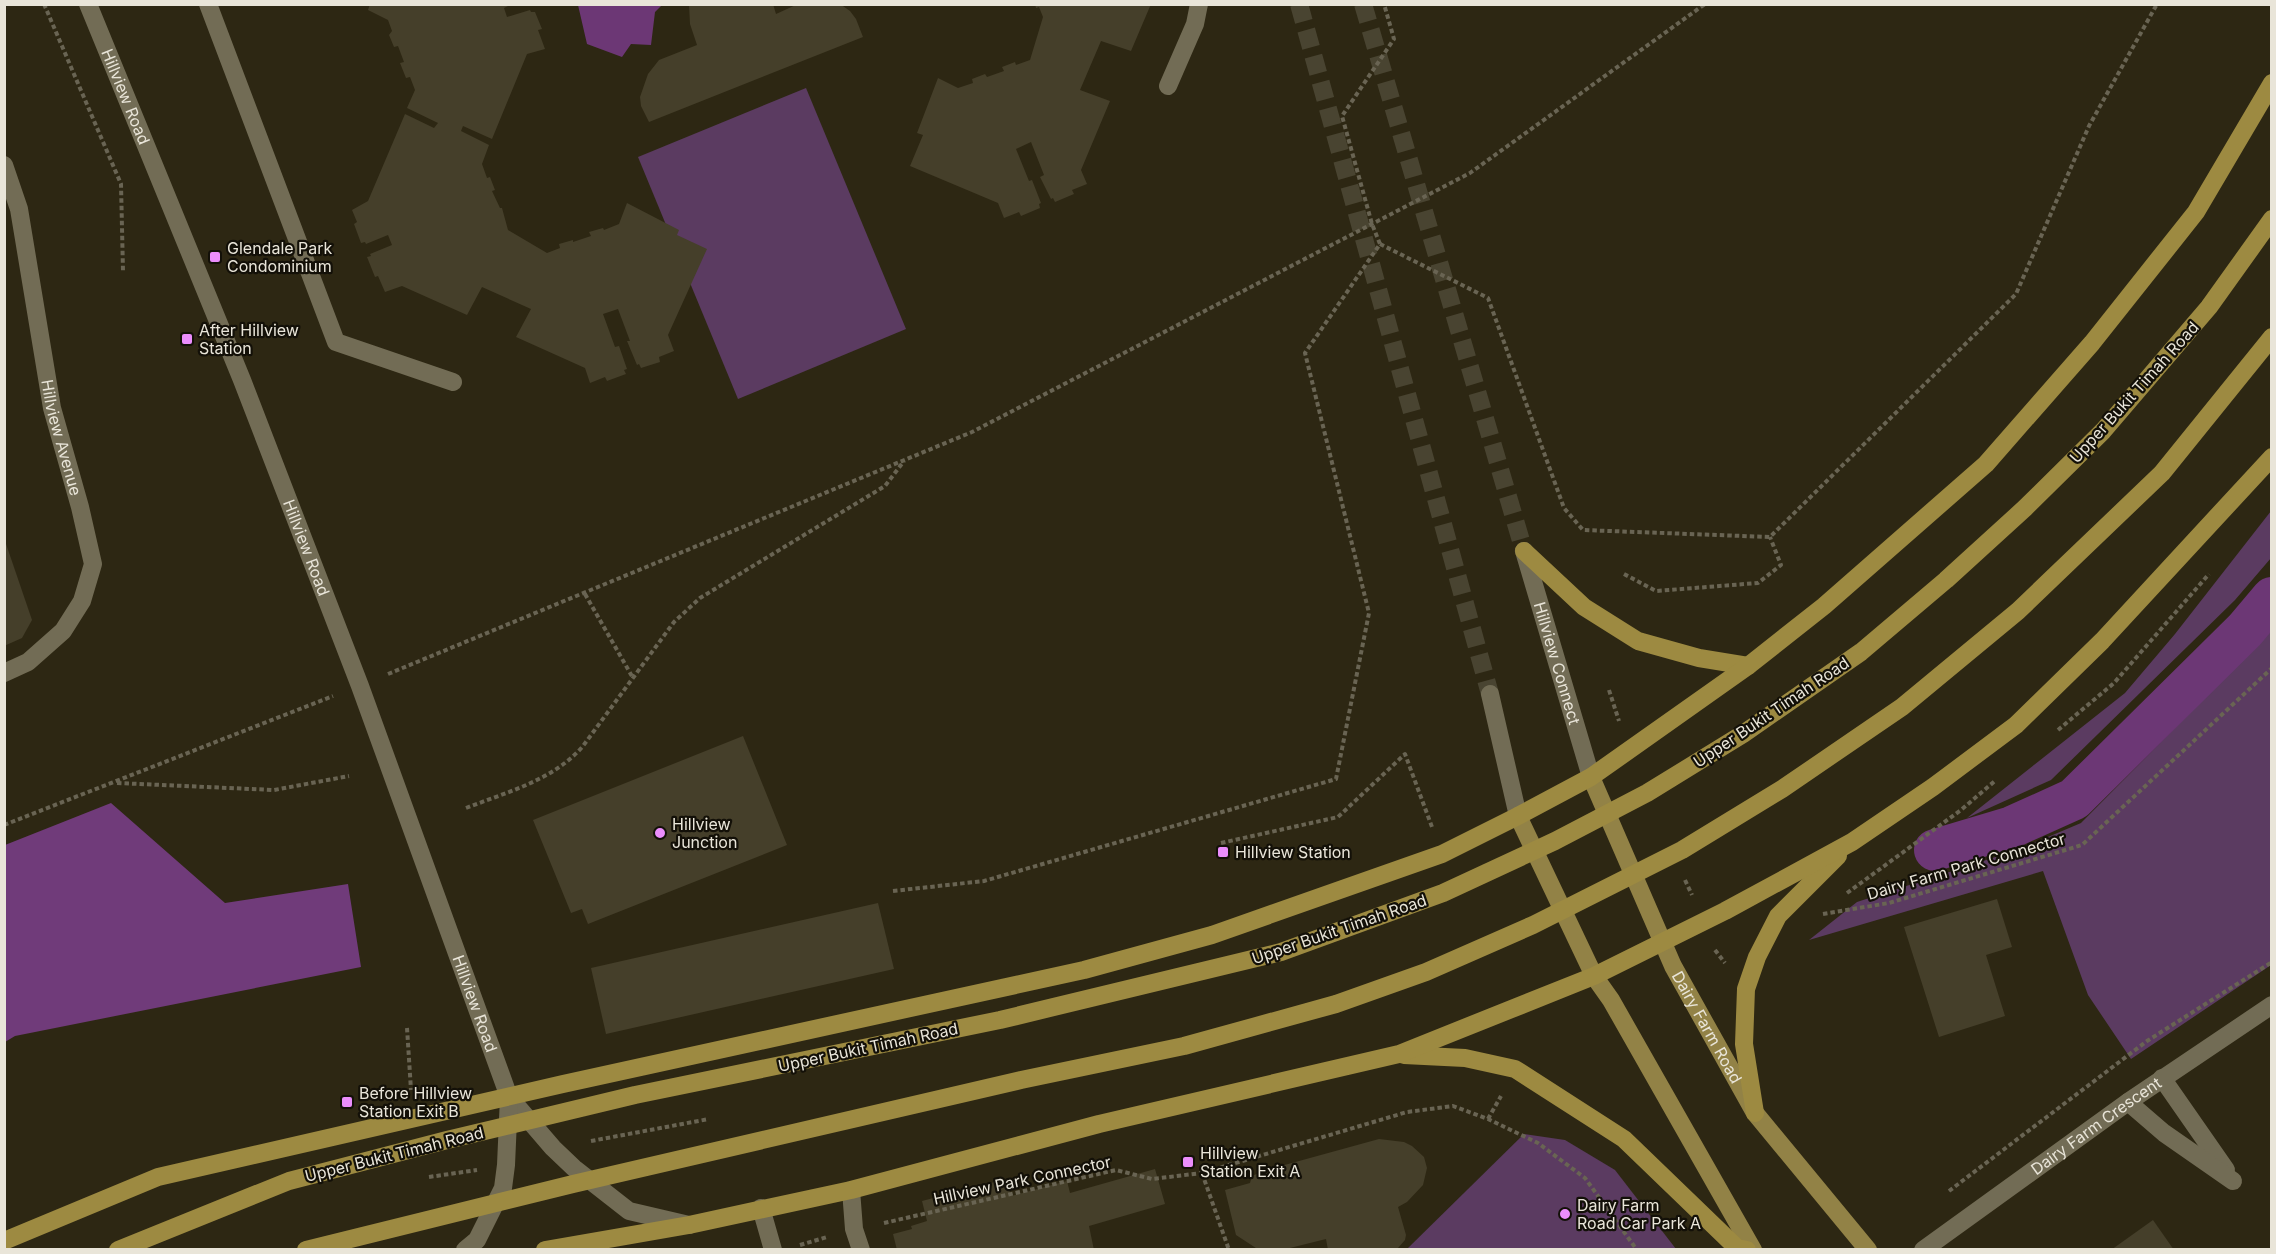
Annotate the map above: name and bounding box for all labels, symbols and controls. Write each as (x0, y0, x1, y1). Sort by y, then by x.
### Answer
street label: Hillview Road (97, 46, 154, 147)
place label: Glendale Park Condominium (227, 238, 333, 276)
marker: Glendale Park Condominium (208, 250, 222, 264)
street label: Upper Bukit Timah Road (2065, 317, 2203, 467)
place label: After Hillview Station (199, 320, 299, 358)
marker: After Hillview Station (180, 332, 194, 346)
street label: Hillview Avenue (37, 378, 86, 498)
street label: Hillview Road (279, 497, 334, 599)
street label: Hillview Connect (1530, 599, 1585, 727)
street label: Upper Bukit Timah Road (1689, 652, 1853, 772)
place label: Hillview Junction (672, 814, 737, 852)
marker: Hillview Junction (653, 826, 667, 840)
street label: Dairy Farm Park Connector (1865, 828, 2067, 904)
place label: Hillview Station (1235, 842, 1351, 862)
marker: Hillview Station (1216, 845, 1230, 859)
street label: Upper Bukit Timah Road (1249, 890, 1429, 968)
street label: Hillview Road (448, 952, 502, 1055)
street label: Dairy Farm Road (1668, 967, 1746, 1087)
street label: Upper Bukit Timah Road (776, 1018, 960, 1076)
street label: Dairy Farm Crescent (2027, 1073, 2165, 1179)
place label: Before Hillview Station Exit B (359, 1083, 472, 1121)
marker: Before Hillview Station Exit B (340, 1095, 354, 1109)
street label: Upper Bukit Timah Road (303, 1122, 485, 1186)
place label: Hillview Station Exit A (1200, 1143, 1300, 1181)
street label: Hillview Park Connector (931, 1151, 1113, 1209)
marker: Hillview Station Exit A (1181, 1155, 1195, 1169)
place label: Dairy Farm Road Car Park A (1577, 1195, 1701, 1233)
marker: Dairy Farm Road Car Park A (1558, 1207, 1572, 1221)

